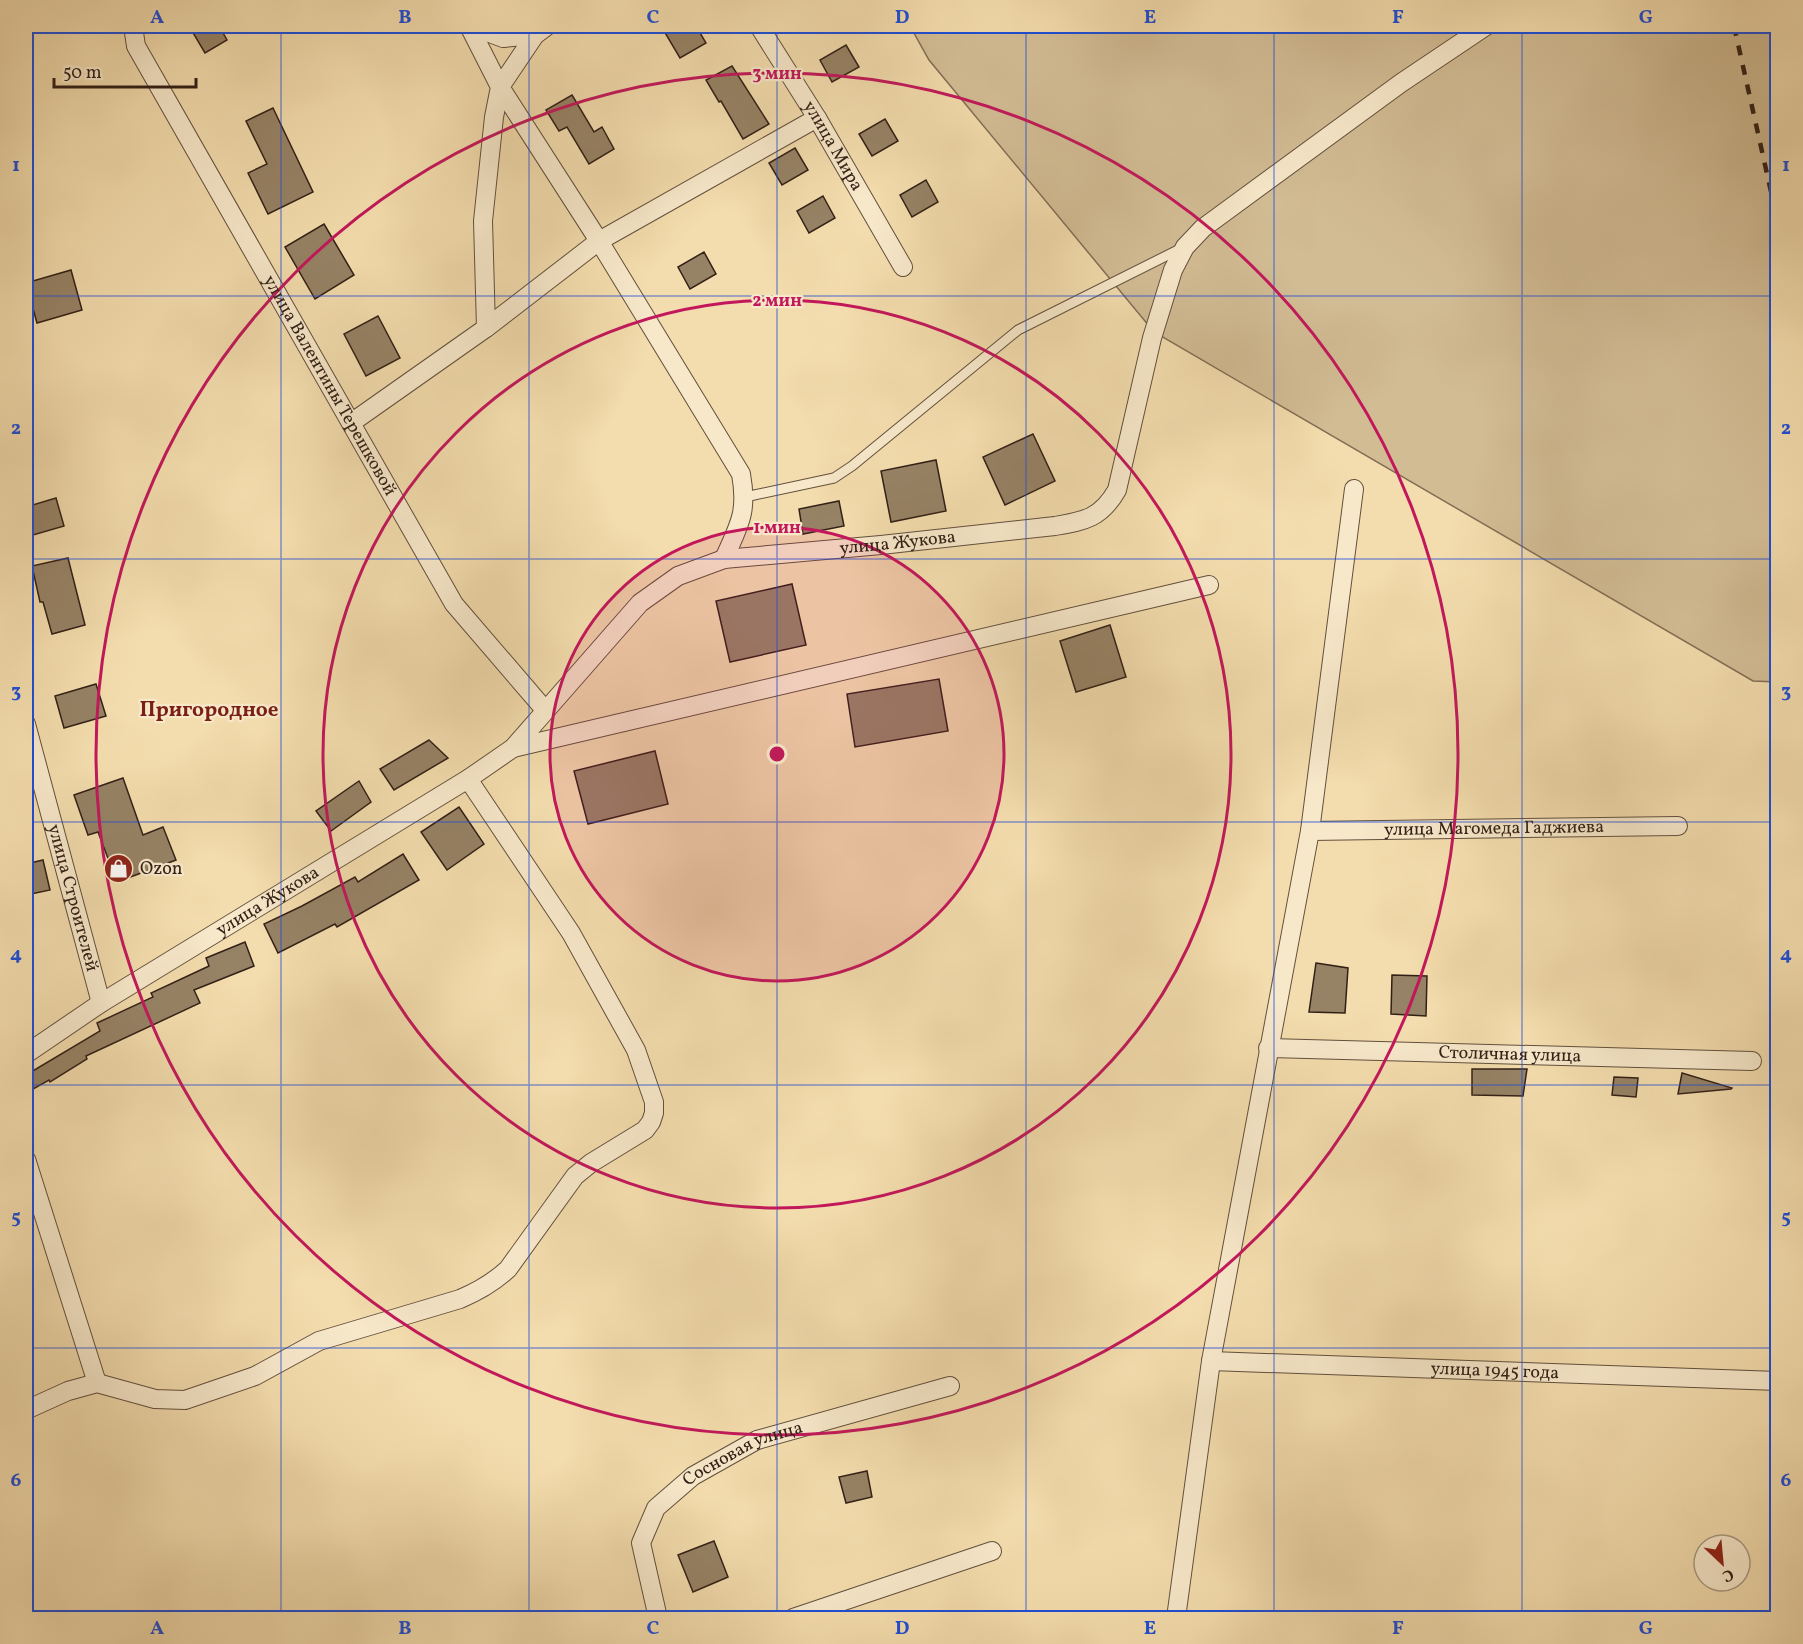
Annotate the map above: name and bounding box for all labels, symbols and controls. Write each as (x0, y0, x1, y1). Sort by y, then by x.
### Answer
text: A (150, 4, 164, 32)
text: B (398, 4, 412, 32)
text: C (647, 4, 660, 32)
text: D (895, 4, 909, 32)
text: E (1144, 4, 1156, 32)
text: F (1392, 4, 1404, 32)
text: G (1639, 4, 1653, 32)
scale bar (54, 51, 196, 89)
text: 50 m (63, 61, 102, 86)
text: 3 мин (752, 62, 802, 87)
street label: улица Мира (797, 96, 869, 196)
text: 1 (12, 152, 20, 180)
text: 1 (1782, 152, 1790, 180)
street label: улица Валентины Терешковой (257, 271, 402, 500)
text: 2 мин (752, 289, 802, 314)
text: 2 (11, 415, 21, 443)
text: 2 (1781, 415, 1791, 443)
text: 1 мин (753, 516, 801, 541)
street label: улица Жукова (838, 524, 957, 561)
text: 3 (11, 678, 21, 706)
text: 3 (1781, 678, 1791, 706)
district label: Пригородное (139, 696, 279, 725)
centre of rings (767, 744, 787, 764)
street label: улица Магомеда Гаджиева (1384, 815, 1604, 842)
street label: улица Строителей (41, 821, 104, 974)
shop icon: Ozon (103, 853, 135, 885)
place label: Ozon (140, 857, 183, 882)
street label: улица Жукова (211, 860, 324, 942)
text: 4 (10, 941, 22, 969)
text: 4 (1780, 941, 1792, 969)
street label: Столичная улица (1438, 1040, 1582, 1069)
text: 5 (11, 1204, 21, 1232)
text: 5 (1781, 1204, 1791, 1232)
street label: улица 1945 года (1430, 1356, 1560, 1386)
street label: Сосновая улица (677, 1415, 806, 1492)
text: 6 (11, 1467, 22, 1495)
text: 6 (1781, 1467, 1792, 1495)
north arrow (1692, 1533, 1752, 1593)
text: С (1718, 1563, 1737, 1587)
text: A (150, 1615, 164, 1643)
text: B (398, 1615, 412, 1643)
text: C (647, 1615, 660, 1643)
text: D (895, 1615, 909, 1643)
text: E (1144, 1615, 1156, 1643)
text: F (1392, 1615, 1404, 1643)
text: G (1639, 1615, 1653, 1643)

